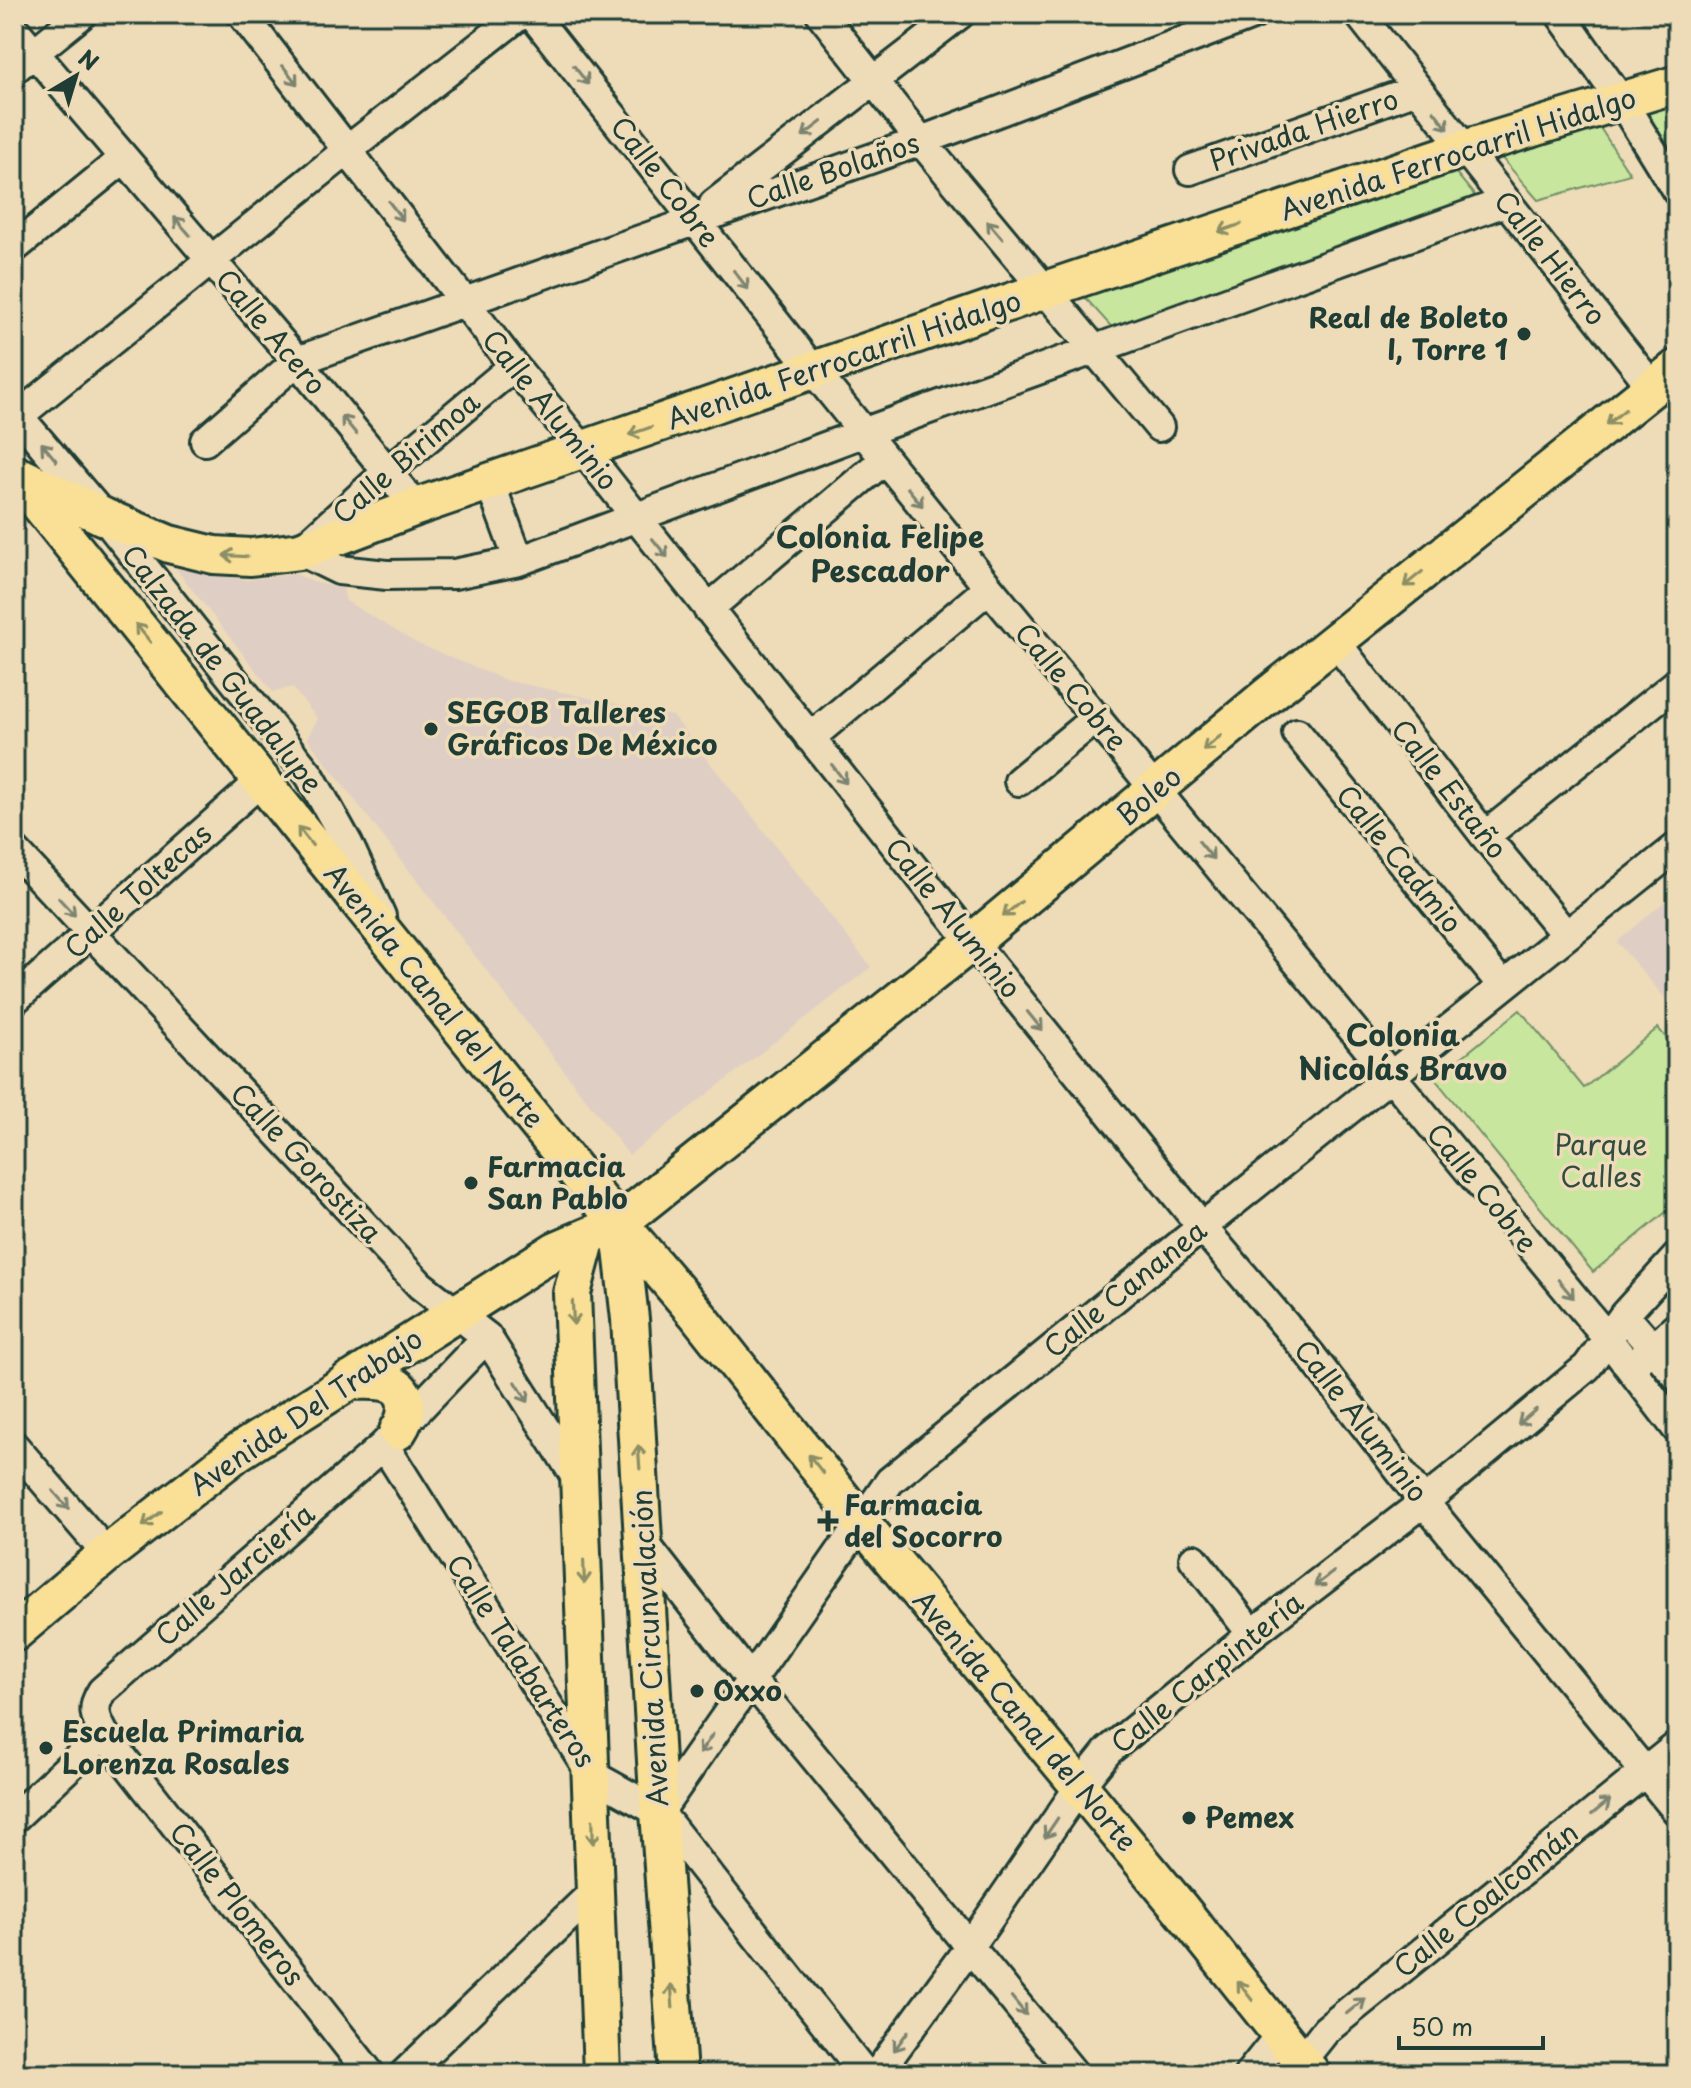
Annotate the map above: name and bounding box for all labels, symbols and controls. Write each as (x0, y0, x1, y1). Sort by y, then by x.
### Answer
north arrow (36, 36, 116, 116)
text: N (72, 41, 106, 77)
one-way arrow (281, 64, 299, 85)
one-way arrow (572, 64, 589, 85)
street label: Avenida Ferrocarril Hidalgo (1274, 75, 1641, 231)
street label: Privada Hierro (1203, 76, 1404, 181)
street label: Calle Cobre (601, 106, 731, 256)
one-way arrow (1433, 109, 1450, 130)
street label: Calle Bolaños (740, 120, 925, 219)
one-way arrow (802, 120, 823, 137)
street label: Calle Hierro (1485, 180, 1618, 334)
one-way arrow (387, 200, 404, 222)
one-way arrow (173, 217, 191, 237)
one-way arrow (986, 220, 1004, 240)
one-way arrow (1217, 221, 1242, 236)
street label: Calle Acero (206, 259, 338, 404)
one-way arrow (733, 269, 750, 290)
street label: Avenida Ferrocarril Hidalgo (661, 278, 1026, 439)
place label: Real de Boleto I, Torre 1 (1309, 295, 1508, 370)
street label: Calle Aluminio (473, 319, 630, 499)
marker: Real de Boleto I, Torre 1 (1515, 325, 1533, 343)
street label: Calle Birimoa (322, 380, 489, 533)
one-way arrow (1606, 407, 1627, 425)
one-way arrow (340, 415, 358, 436)
one-way arrow (628, 425, 653, 440)
one-way arrow (40, 443, 58, 463)
one-way arrow (907, 486, 924, 507)
district label: Colonia Felipe Pescador (776, 513, 984, 592)
street label: Calzada de Guadalupe (112, 534, 334, 802)
one-way arrow (651, 537, 668, 558)
one-way arrow (222, 548, 249, 563)
one-way arrow (1403, 570, 1424, 588)
street label: Calle Cobre (1005, 612, 1139, 760)
one-way arrow (134, 623, 151, 644)
place label: SEGOB Talleres Gráficos De México (447, 690, 718, 765)
street label: Calle Estaño (1382, 709, 1519, 867)
marker: SEGOB Talleres Gráficos De México (422, 720, 440, 738)
one-way arrow (1202, 734, 1222, 752)
street label: Boleo (1106, 755, 1190, 835)
one-way arrow (830, 763, 847, 784)
street label: Calle Cadmio (1327, 774, 1474, 942)
street label: Calle Toltecas (54, 812, 220, 968)
one-way arrow (296, 826, 314, 847)
street label: Calle Aluminio (876, 827, 1033, 1007)
one-way arrow (1197, 840, 1215, 860)
street label: Avenida Canal del Norte (315, 853, 556, 1137)
one-way arrow (57, 897, 75, 917)
one-way arrow (1002, 900, 1023, 918)
one-way arrow (1027, 1010, 1044, 1031)
district label: Colonia Nicolás Bravo (1299, 1011, 1507, 1090)
street label: Calle Gorostiza (221, 1072, 393, 1252)
street label: Calle Cobre (1417, 1113, 1549, 1261)
park label: Parque Calles (1554, 1122, 1648, 1197)
place label: Farmacia San Pablo (487, 1144, 628, 1219)
marker: Farmacia San Pablo (462, 1174, 480, 1192)
street label: Calle Cananea (1033, 1208, 1215, 1367)
one-way arrow (1557, 1279, 1575, 1299)
one-way arrow (566, 1299, 581, 1326)
street label: Avenida Del Trabajo (180, 1317, 430, 1505)
street label: Calle Aluminio (1285, 1329, 1440, 1511)
one-way arrow (514, 1381, 531, 1403)
one-way arrow (1517, 1408, 1538, 1426)
one-way arrow (631, 1444, 646, 1471)
one-way arrow (807, 1454, 824, 1475)
place label: Farmacia del Socorro (844, 1482, 1003, 1557)
street label: Avenida Circunvalación (619, 1488, 678, 1808)
one-way arrow (51, 1489, 69, 1509)
street label: Calle Jarciería (145, 1492, 324, 1655)
one-way arrow (142, 1510, 163, 1527)
marker: Farmacia del Socorro (819, 1512, 837, 1530)
street label: Calle Talabarteros (437, 1545, 608, 1776)
one-way arrow (577, 1558, 592, 1585)
one-way arrow (1314, 1571, 1335, 1588)
street label: Avenida Canal del Norte (904, 1580, 1149, 1860)
street label: Calle Carpintería (1100, 1580, 1312, 1763)
place label: Oxxo (713, 1668, 782, 1711)
marker: Oxxo (688, 1682, 706, 1700)
place label: Escuela Primaria Lorenza Rosales (62, 1709, 305, 1784)
one-way arrow (698, 1733, 714, 1755)
marker: Escuela Primaria Lorenza Rosales (37, 1739, 55, 1757)
place label: Pemex (1205, 1795, 1295, 1838)
one-way arrow (1590, 1798, 1611, 1816)
marker: Pemex (1180, 1809, 1198, 1827)
street label: Calle Coalcomán (1383, 1811, 1587, 1987)
street label: Calle Plomeros (160, 1812, 316, 1994)
one-way arrow (1043, 1817, 1059, 1839)
one-way arrow (586, 1818, 601, 1845)
one-way arrow (1237, 1981, 1254, 2002)
one-way arrow (664, 1983, 679, 2010)
one-way arrow (1011, 1995, 1028, 2016)
one-way arrow (1345, 1997, 1366, 2015)
scale bar (1399, 2000, 1543, 2050)
text: 50 m (1411, 2008, 1473, 2044)
one-way arrow (893, 2029, 909, 2051)

